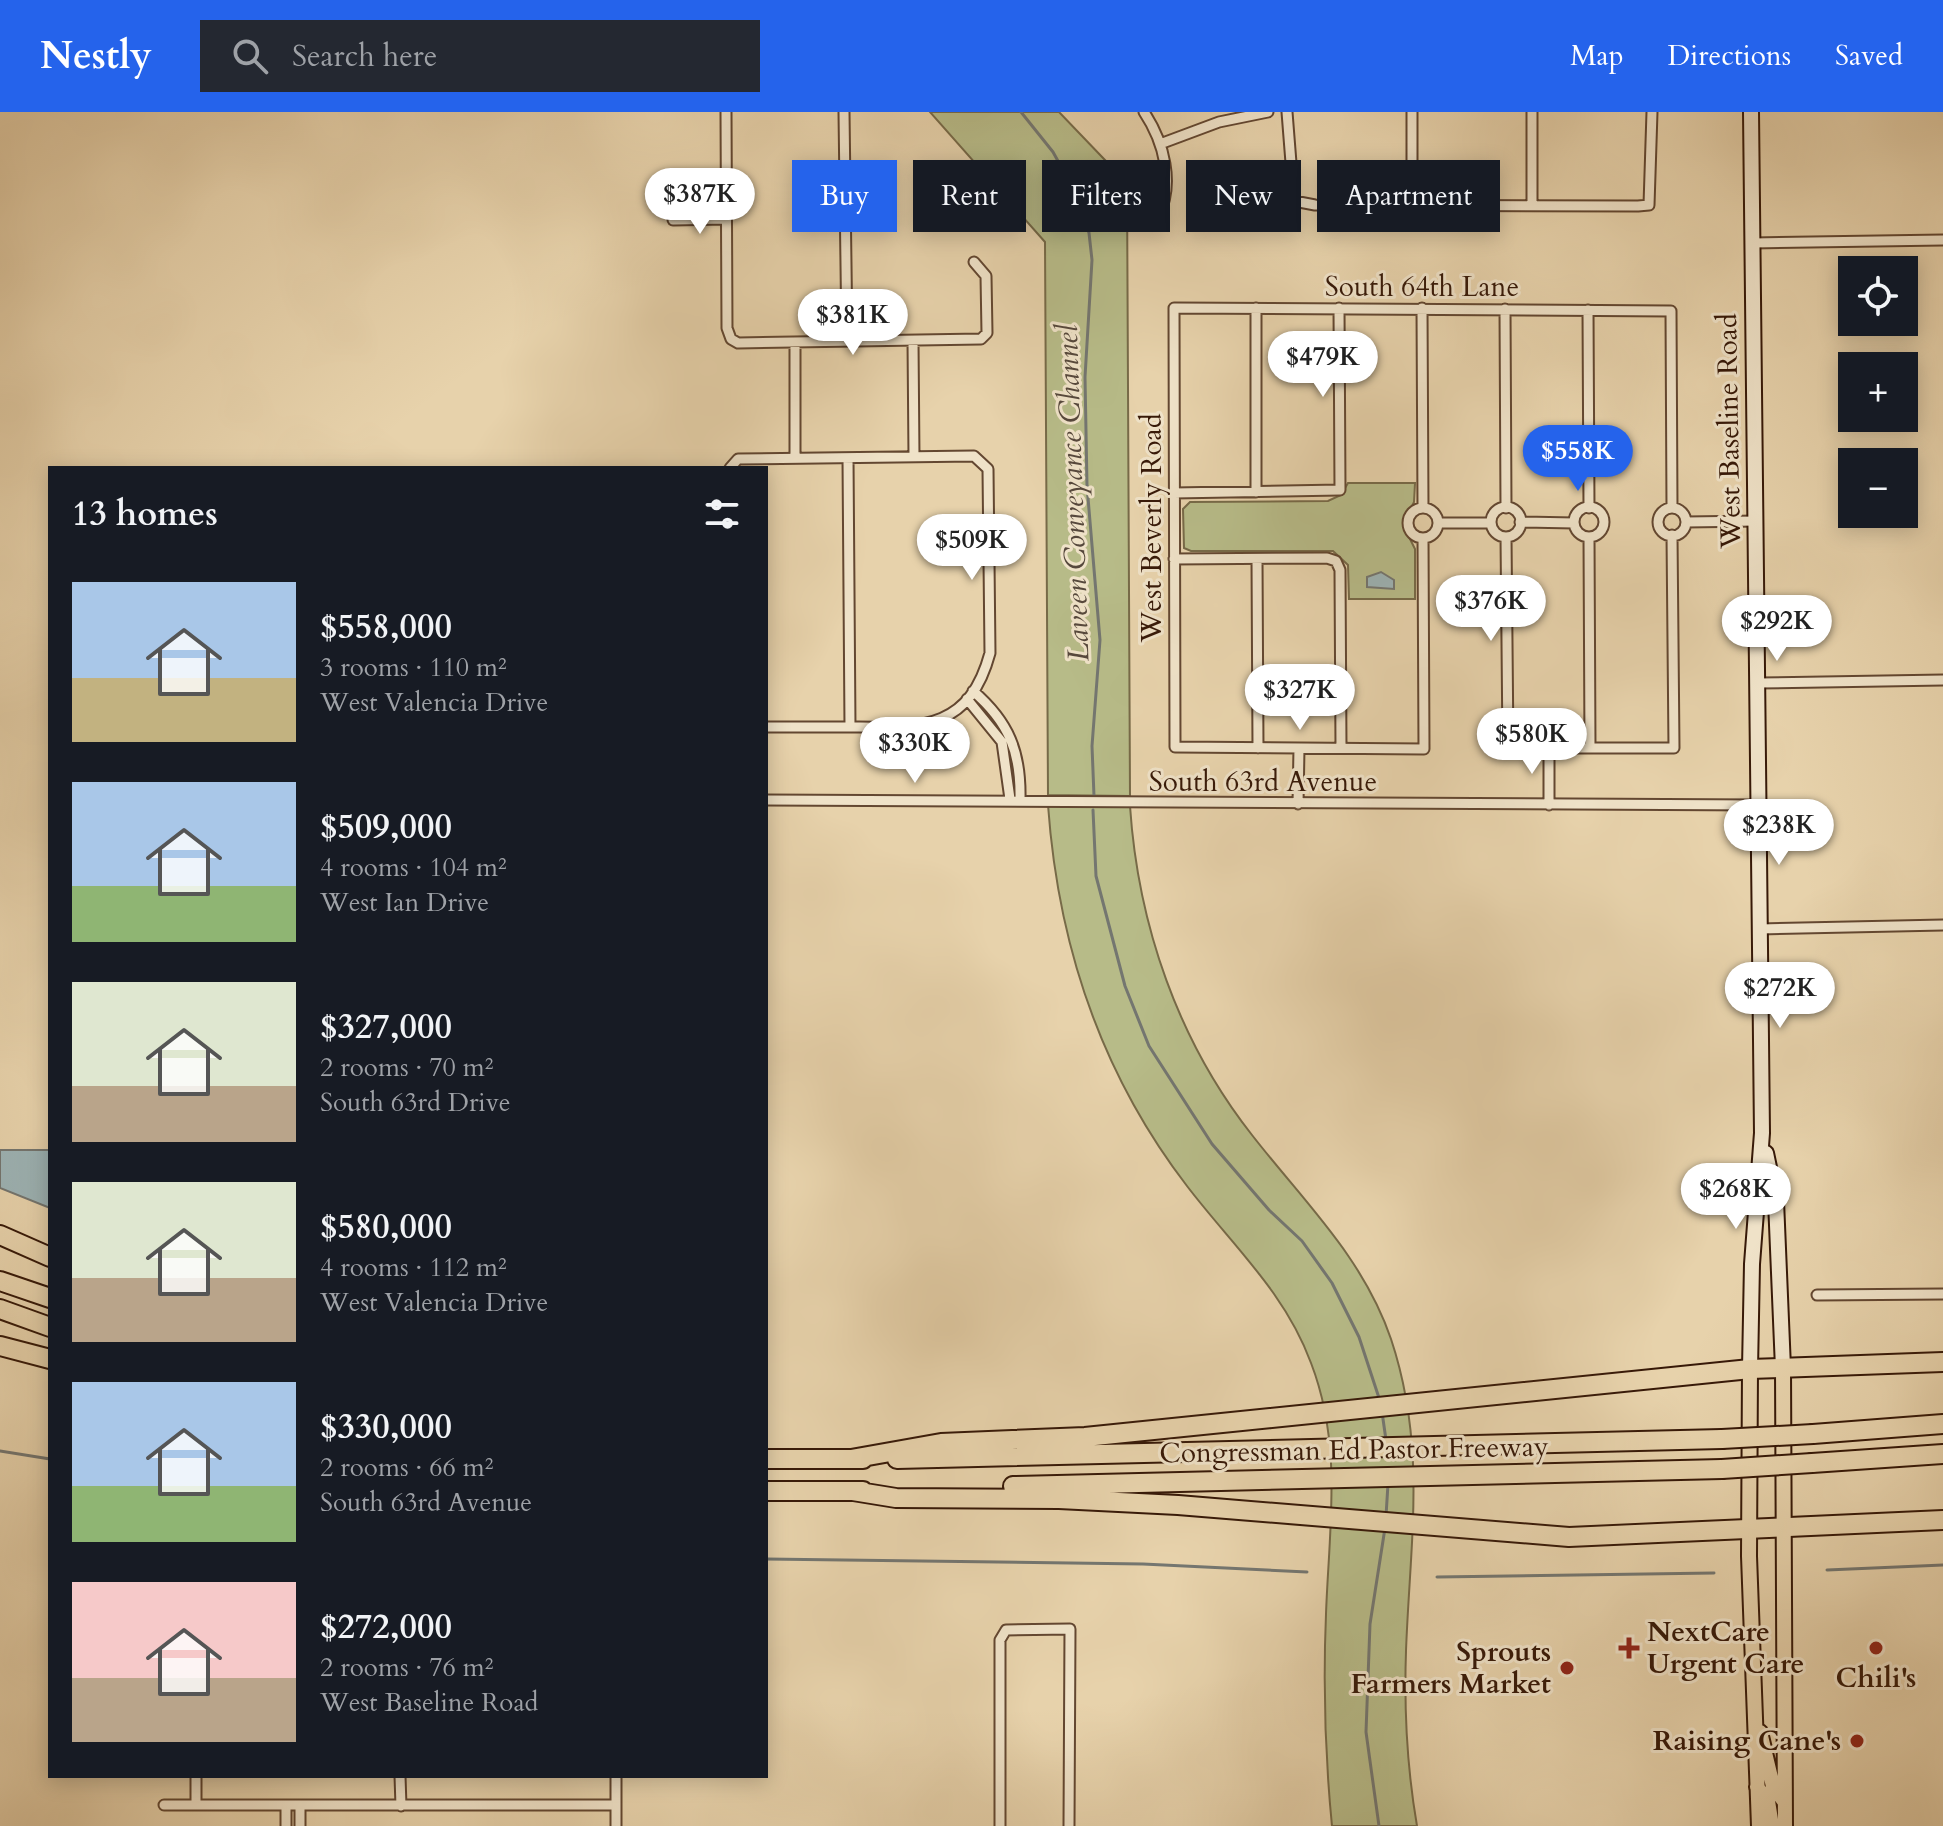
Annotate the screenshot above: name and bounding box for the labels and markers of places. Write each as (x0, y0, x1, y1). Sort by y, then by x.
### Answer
pin: $387K (644, 168, 756, 236)
pin: $381K (797, 289, 909, 357)
pin: $479K (1267, 331, 1379, 399)
pin: $558K (1522, 425, 1634, 493)
pin: $509K (916, 514, 1028, 582)
pin: $376K (1435, 575, 1547, 643)
pin: $292K (1721, 595, 1833, 663)
pin: $327K (1244, 664, 1356, 732)
pin: $580K (1476, 708, 1588, 776)
pin: $330K (859, 717, 971, 785)
pin: $238K (1723, 799, 1835, 867)
pin: $272K (1724, 962, 1836, 1030)
pin: $268K (1680, 1163, 1792, 1231)
place label: NextCare Urgent Care (1647, 1613, 1804, 1683)
place label: Sprouts Farmers Market (1350, 1633, 1551, 1703)
marker: NextCare Urgent Care (1618, 1637, 1640, 1659)
marker: Chili's (1867, 1639, 1885, 1657)
marker: Sprouts Farmers Market (1558, 1659, 1576, 1677)
place label: Chili's (1836, 1659, 1916, 1697)
place label: Raising Cane's (1653, 1722, 1841, 1760)
marker: Raising Cane's (1848, 1732, 1866, 1750)

